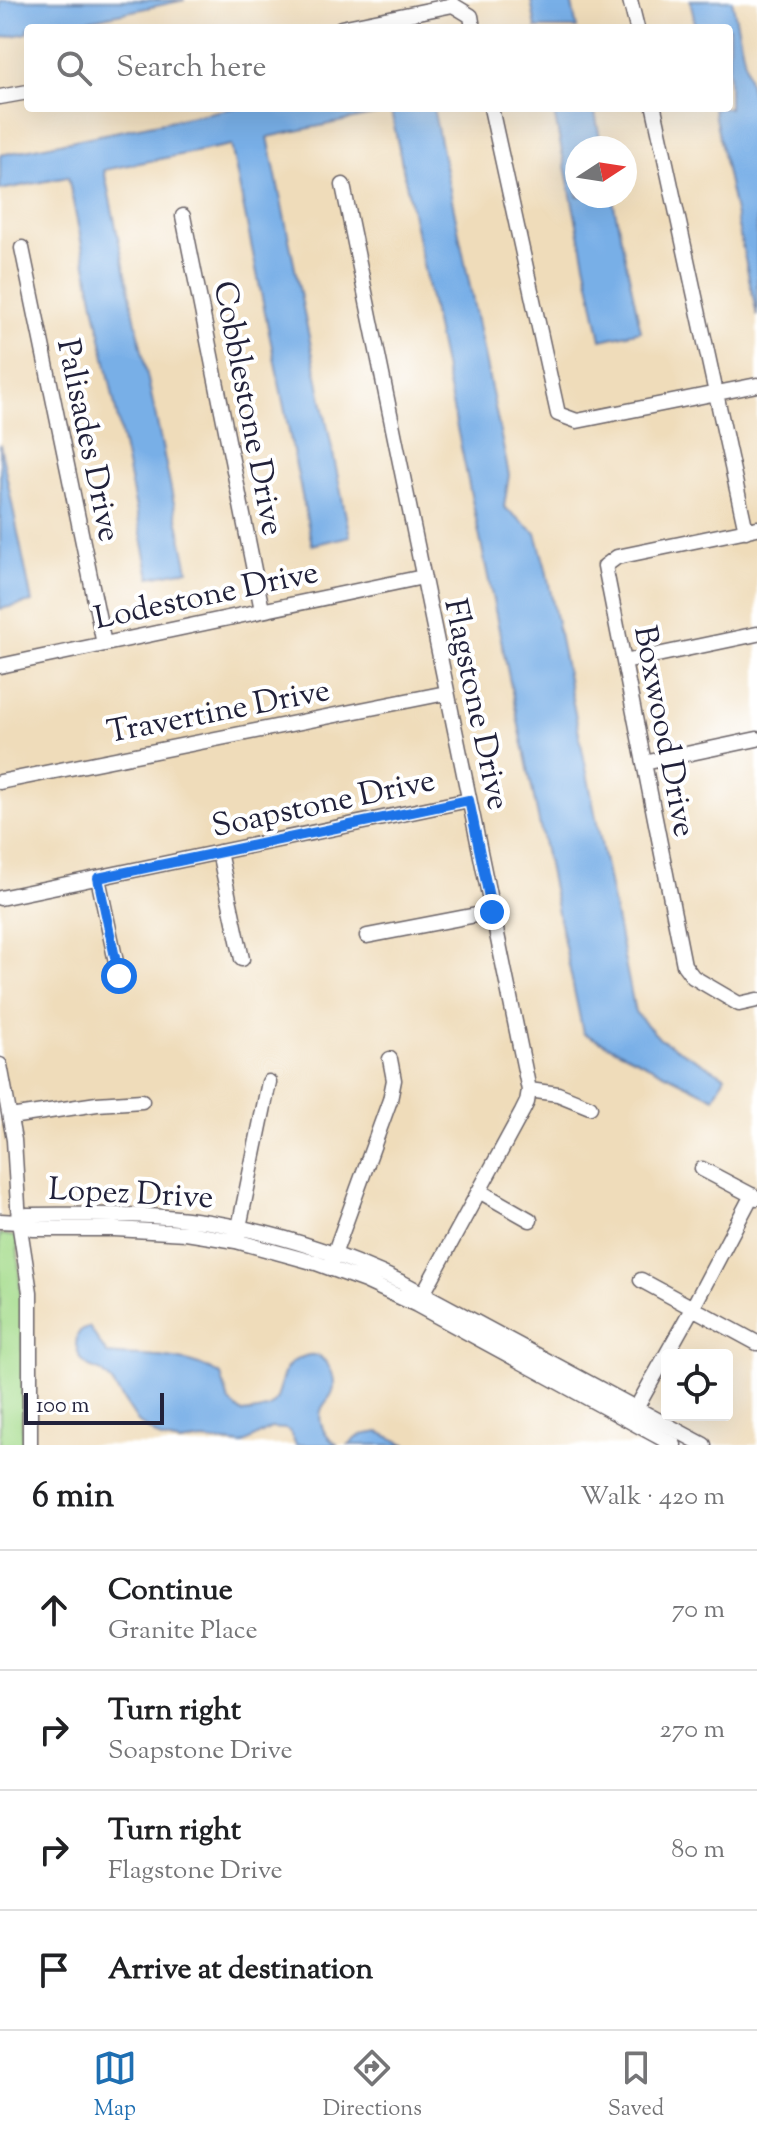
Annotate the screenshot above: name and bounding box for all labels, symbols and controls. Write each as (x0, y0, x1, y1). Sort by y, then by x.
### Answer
search box (24, 24, 733, 112)
icon: search (52, 46, 96, 90)
text: Search here (116, 47, 266, 90)
north arrow (565, 136, 637, 208)
street label: Cobblestone Drive (200, 277, 294, 540)
street label: Palisades Drive (43, 335, 131, 546)
street label: Lodestone Drive (90, 551, 323, 643)
street label: Flagstone Drive (430, 595, 520, 815)
street label: Boxwood Drive (620, 622, 706, 841)
street label: Travertine Drive (103, 669, 334, 757)
street label: Soapstone Drive (208, 759, 439, 851)
route end (474, 894, 510, 930)
route start (101, 958, 137, 994)
street label: Lopez Drive (47, 1168, 214, 1222)
map controls (661, 1349, 733, 1421)
button: locate (661, 1349, 733, 1421)
scale bar (24, 1389, 164, 1425)
text: 100 m (36, 1391, 89, 1423)
text: 6 min (32, 1473, 114, 1522)
text: Walk · 420 m (580, 1479, 725, 1516)
text: Continue (108, 1570, 233, 1613)
icon: ahead (32, 1588, 76, 1632)
text: 70 m (672, 1592, 725, 1629)
text: Granite Place (108, 1613, 258, 1650)
text: Turn right (108, 1690, 241, 1733)
icon: right (32, 1708, 76, 1752)
text: 270 m (660, 1712, 725, 1749)
text: Soapstone Drive (108, 1733, 293, 1770)
text: Turn right (108, 1810, 241, 1853)
icon: right (32, 1828, 76, 1872)
text: 80 m (671, 1832, 725, 1869)
text: Flagstone Drive (108, 1853, 283, 1890)
icon: arrive (32, 1948, 76, 1992)
text: Arrive at destination (108, 1949, 373, 1992)
tab: Map (93, 2046, 137, 2126)
tab: Directions (323, 2046, 422, 2126)
tab: Saved (608, 2046, 664, 2126)

